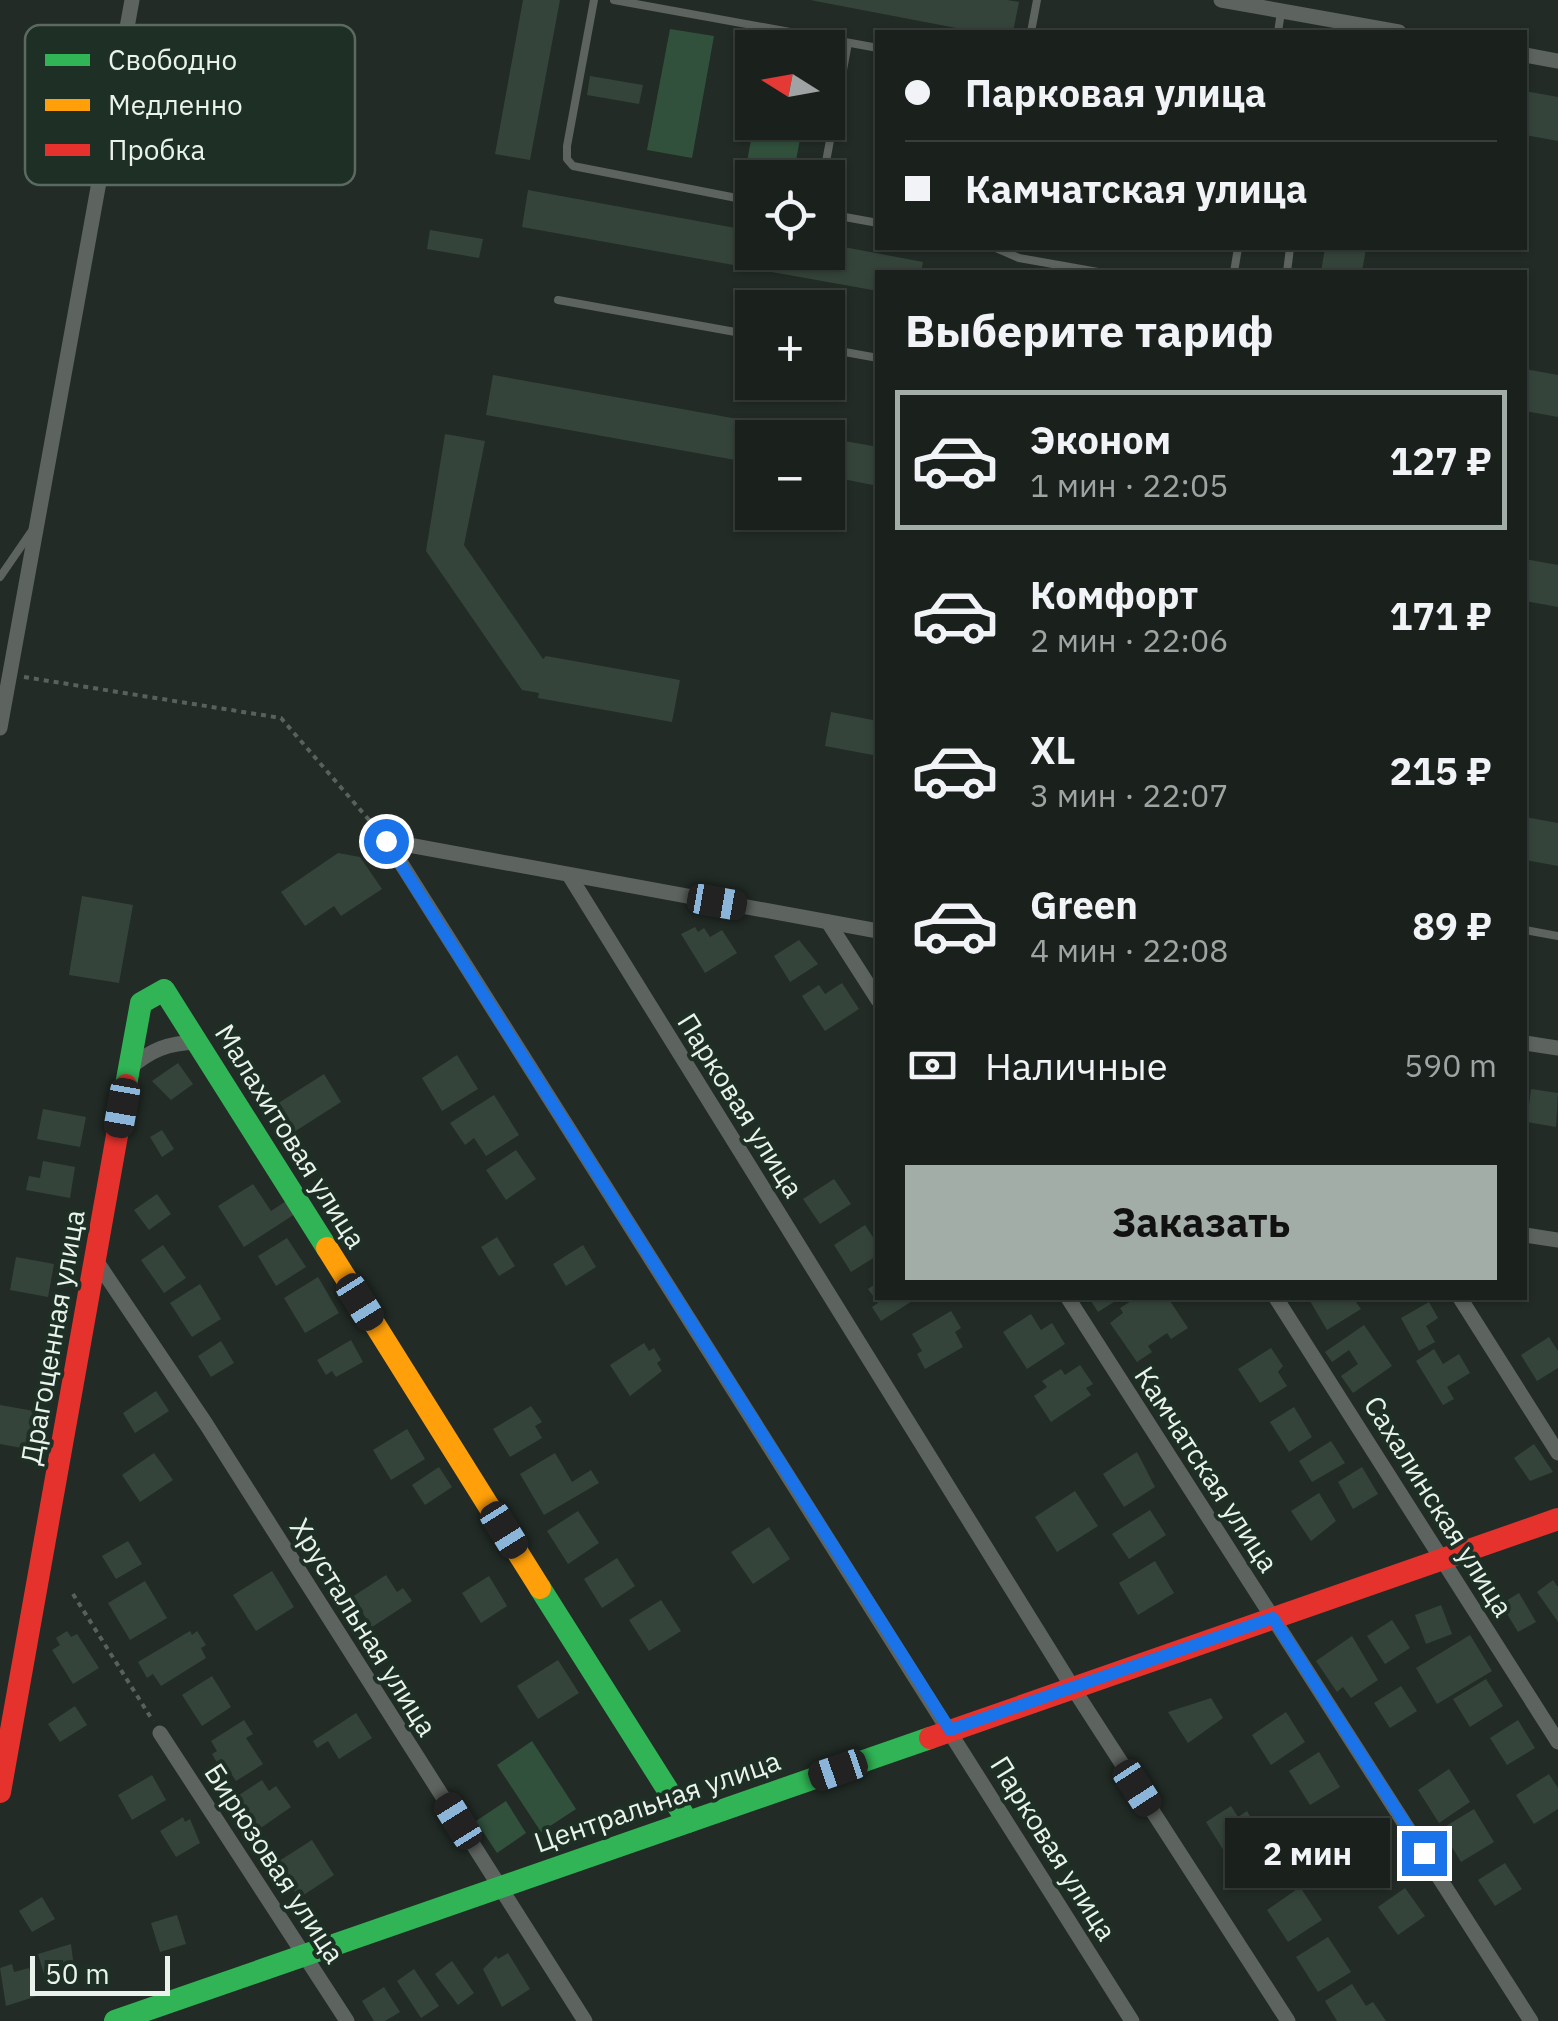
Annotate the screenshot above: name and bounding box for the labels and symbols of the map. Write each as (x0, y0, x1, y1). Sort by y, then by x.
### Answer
legend (25, 25, 355, 185)
north arrow (735, 30, 845, 140)
text: Свободно (108, 41, 237, 78)
text: Медленно (108, 86, 243, 123)
text: Пробка (108, 131, 205, 168)
route start (364, 819, 409, 864)
car (685, 882, 749, 922)
street label: Парковая улица (669, 1006, 813, 1204)
street label: Малахитовая улица (207, 1017, 375, 1255)
car (102, 1076, 142, 1140)
street label: Драгоценная улица (11, 1207, 93, 1467)
car (331, 1269, 389, 1335)
street label: Камчатская улица (1127, 1359, 1287, 1579)
street label: Сахалинская улица (1356, 1389, 1522, 1623)
car (475, 1497, 533, 1563)
street label: Хрустальная улица (282, 1511, 446, 1743)
street label: Центральная улица (529, 1742, 785, 1860)
car (805, 1746, 871, 1794)
street label: Парковая улица (982, 1749, 1126, 1947)
car (1108, 1755, 1166, 1821)
street label: Бирюзовая улица (196, 1756, 354, 1970)
car (429, 1788, 487, 1854)
callout: 2 мин (1224, 1818, 1389, 1888)
route end (1402, 1831, 1447, 1876)
scale bar (30, 1951, 170, 1996)

